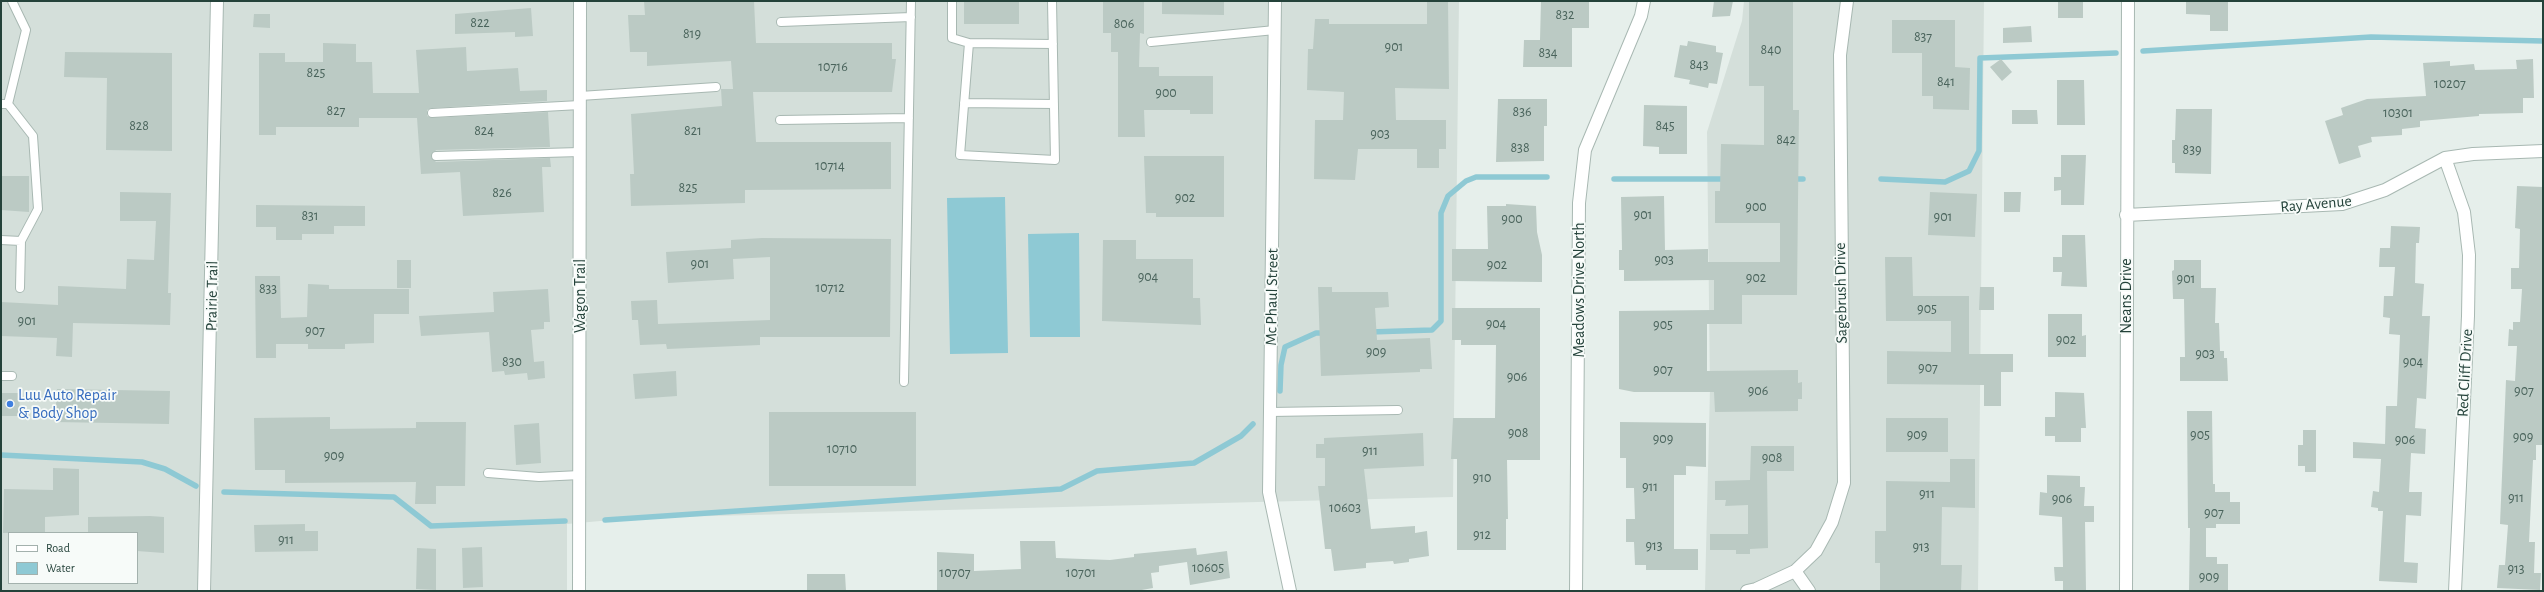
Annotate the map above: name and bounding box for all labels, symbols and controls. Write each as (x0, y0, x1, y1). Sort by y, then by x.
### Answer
house number: 832 (1556, 7, 1574, 23)
house number: 822 (470, 15, 490, 31)
house number: 806 (1114, 16, 1134, 32)
house number: 819 (683, 26, 701, 42)
house number: 837 (1914, 29, 1932, 45)
house number: 901 (1385, 39, 1403, 55)
house number: 840 (1761, 42, 1781, 58)
house number: 834 (1538, 45, 1558, 61)
house number: 843 (1689, 57, 1709, 73)
house number: 10716 (818, 59, 848, 75)
house number: 825 (307, 65, 325, 81)
house number: 841 (1937, 74, 1955, 90)
house number: 10207 (2434, 76, 2466, 92)
house number: 900 (1155, 85, 1177, 101)
house number: 827 (327, 103, 345, 119)
house number: 836 (1513, 104, 1531, 120)
house number: 10301 (2383, 105, 2413, 121)
house number: 828 (129, 118, 149, 134)
house number: 845 (1655, 118, 1675, 134)
house number: 824 (474, 123, 494, 139)
house number: 821 (684, 123, 702, 139)
house number: 903 (1370, 126, 1390, 142)
house number: 842 (1776, 132, 1796, 148)
house number: 838 (1510, 140, 1530, 156)
house number: 839 (2183, 142, 2201, 158)
house number: 10714 (815, 158, 845, 174)
house number: 825 (679, 180, 697, 196)
house number: 826 (492, 185, 512, 201)
house number: 902 (1175, 190, 1195, 206)
street label: Ray Avenue (2279, 191, 2353, 217)
house number: 900 (1745, 199, 1767, 215)
house number: 901 (1634, 207, 1652, 223)
house number: 831 (301, 208, 319, 224)
house number: 901 (1934, 209, 1952, 225)
house number: 900 (1501, 211, 1523, 227)
street label: Meadows Drive North (1569, 222, 1589, 358)
street label: Sagebrush Drive (1831, 242, 1851, 344)
street label: Mc Phaul Street (1262, 248, 1282, 346)
house number: 903 (1654, 252, 1674, 268)
house number: 901 (691, 256, 709, 272)
house number: 902 (1487, 257, 1507, 273)
street label: Neans Drive (2116, 258, 2136, 334)
street label: Wagon Trail (570, 259, 590, 333)
street label: Prairie Trail (202, 261, 222, 331)
house number: 904 (1138, 269, 1158, 285)
house number: 902 (1746, 270, 1766, 286)
house number: 901 (2177, 271, 2195, 287)
house number: 10712 (815, 280, 845, 296)
house number: 833 (259, 281, 277, 297)
house number: 905 (1917, 301, 1937, 317)
house number: 901 (18, 313, 36, 329)
house number: 904 (1486, 316, 1506, 332)
house number: 905 (1653, 317, 1673, 333)
house number: 907 (305, 323, 325, 339)
street label: Red Cliff Drive (2453, 328, 2477, 418)
house number: 902 (2056, 332, 2076, 348)
house number: 909 (1366, 344, 1386, 360)
house number: 903 (2195, 346, 2215, 362)
house number: 830 (502, 354, 522, 370)
house number: 904 (2403, 354, 2423, 370)
house number: 907 (1918, 360, 1938, 376)
house number: 907 (1653, 362, 1673, 378)
house number: 906 (1507, 369, 1527, 385)
house number: 906 (1748, 383, 1768, 399)
house number: 907 (2514, 383, 2534, 399)
place label: Luu Auto Repair & Body Shop (18, 385, 116, 423)
marker: Luu Auto Repair & Body Shop (5, 399, 15, 409)
house number: 908 (1508, 425, 1528, 441)
house number: 909 (1907, 427, 1927, 443)
house number: 905 (2190, 427, 2210, 443)
house number: 909 (2513, 429, 2533, 445)
house number: 909 (1653, 431, 1673, 447)
house number: 906 (2395, 432, 2415, 448)
house number: 10710 (827, 441, 857, 457)
house number: 911 (1362, 443, 1378, 459)
house number: 909 (324, 448, 344, 464)
house number: 908 (1762, 450, 1782, 466)
house number: 910 (1473, 470, 1491, 486)
house number: 911 (1642, 479, 1658, 495)
house number: 911 (1919, 486, 1935, 502)
house number: 911 (2508, 490, 2524, 506)
house number: 906 (2052, 491, 2072, 507)
house number: 10603 (1329, 500, 1361, 516)
house number: 907 (2204, 505, 2224, 521)
house number: 912 (1473, 527, 1491, 543)
legend (8, 532, 138, 584)
house number: 911 (278, 532, 294, 548)
house number: 913 (1645, 538, 1663, 554)
house number: 913 (1912, 539, 1930, 555)
text: Road (46, 542, 70, 554)
house number: 10605 (1192, 560, 1224, 576)
house number: 913 (2507, 561, 2525, 577)
text: Water (46, 562, 75, 574)
house number: 10707 (939, 565, 971, 581)
house number: 10701 (1066, 565, 1096, 581)
house number: 909 (2199, 569, 2219, 585)

